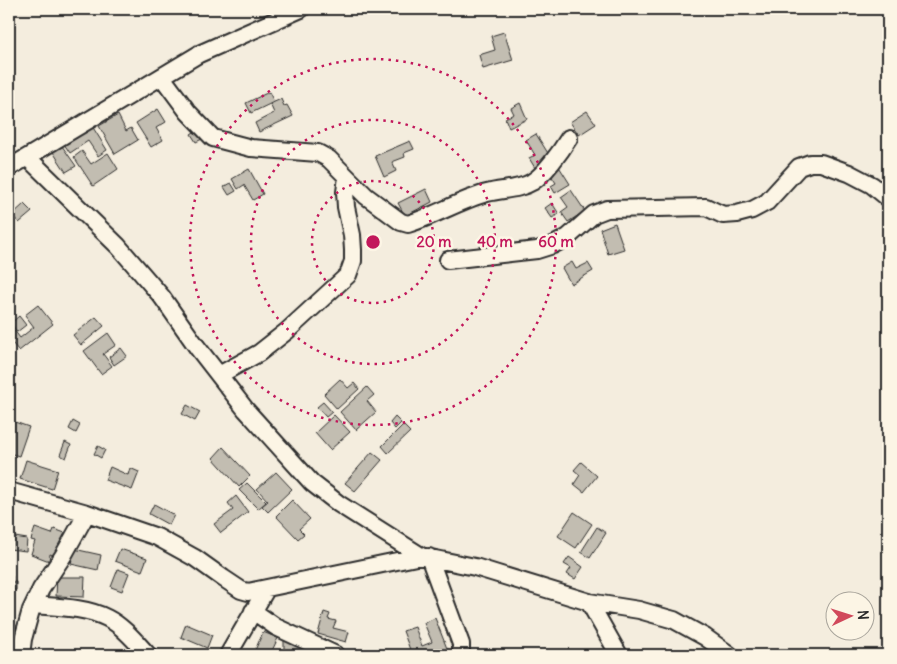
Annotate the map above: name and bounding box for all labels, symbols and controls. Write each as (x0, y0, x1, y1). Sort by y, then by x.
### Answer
text: 20 m (417, 232, 451, 251)
text: 40 m (477, 232, 513, 251)
text: 60 m (538, 232, 574, 251)
centre of rings (364, 233, 382, 251)
north arrow (824, 592, 874, 642)
text: N (854, 610, 872, 621)

